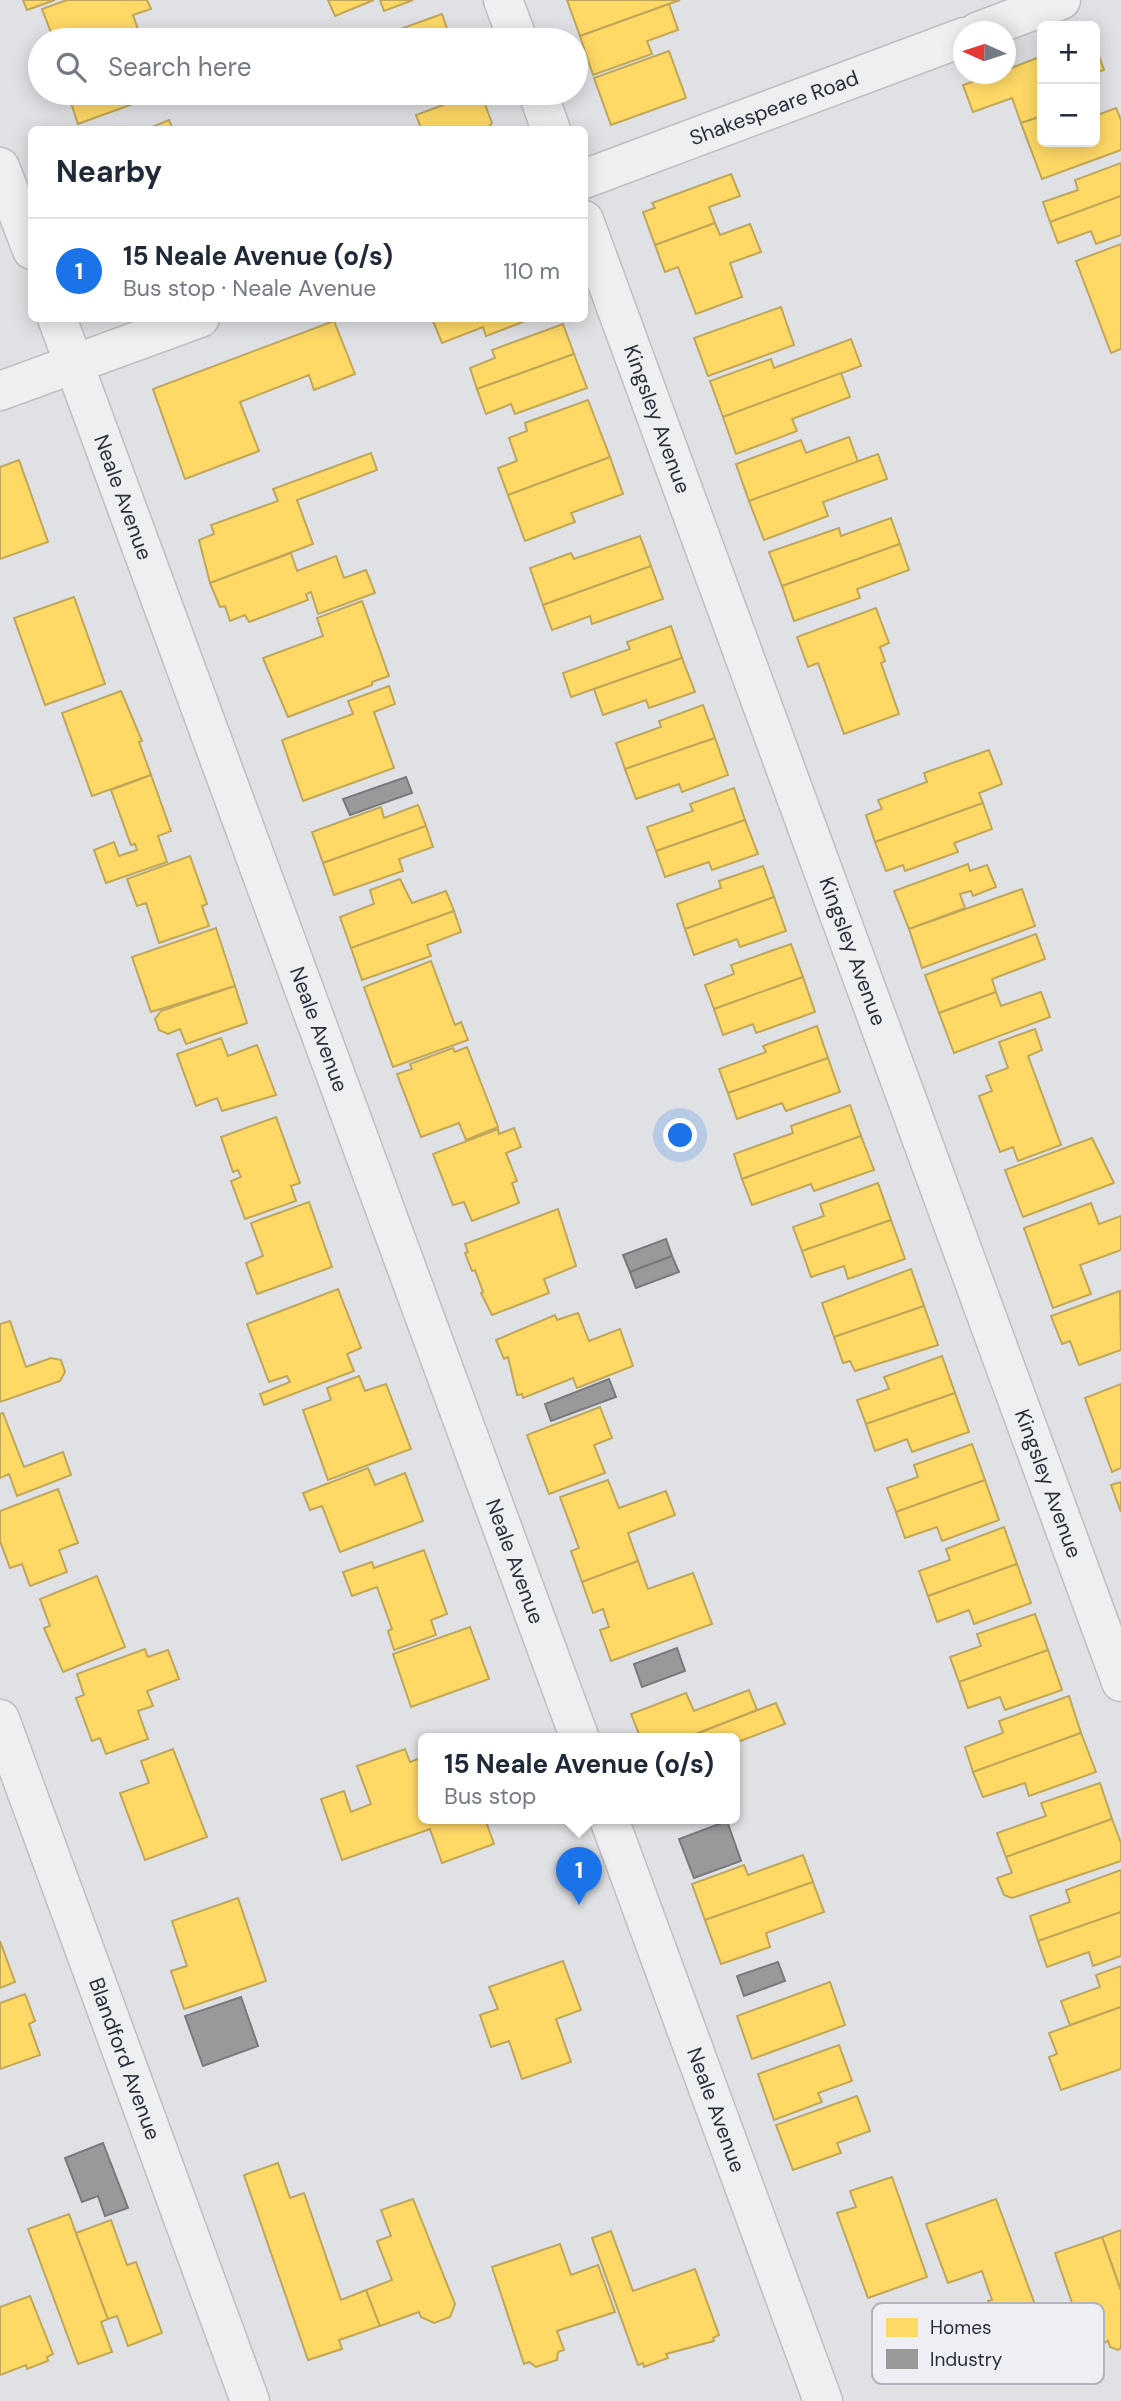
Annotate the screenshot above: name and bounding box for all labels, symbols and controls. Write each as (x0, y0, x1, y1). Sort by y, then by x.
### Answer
north arrow (953, 21, 1016, 84)
map controls (1037, 21, 1100, 147)
button: + (1037, 21, 1100, 84)
search box (28, 28, 588, 105)
icon: search (52, 48, 90, 86)
text: Search here (108, 50, 251, 84)
street label: Shakespeare Road (686, 64, 863, 152)
button: − (1037, 84, 1100, 147)
text: Nearby (56, 152, 162, 191)
text: 15 Neale Avenue (o/s) (123, 239, 393, 273)
text: 1 (75, 256, 83, 286)
text: 110 m (503, 256, 560, 286)
text: Bus stop · Neale Avenue (123, 273, 376, 303)
street label: Kingsley Avenue (617, 341, 697, 497)
street label: Neale Avenue (87, 431, 159, 564)
street label: Kingsley Avenue (812, 873, 893, 1030)
street label: Neale Avenue (283, 963, 355, 1096)
your location (663, 1118, 697, 1152)
street label: Kingsley Avenue (1008, 1405, 1088, 1562)
street label: Neale Avenue (479, 1495, 551, 1628)
popup (418, 1733, 740, 1824)
text: 15 Neale Avenue (o/s) (444, 1747, 714, 1781)
text: Bus stop (444, 1781, 537, 1811)
pin: 1 (556, 1847, 602, 1905)
street label: Blandford Avenue (82, 1974, 167, 2144)
street label: Neale Avenue (680, 2043, 752, 2177)
legend (872, 2303, 1104, 2384)
text: Homes (930, 2315, 991, 2340)
text: Industry (930, 2347, 1003, 2372)

